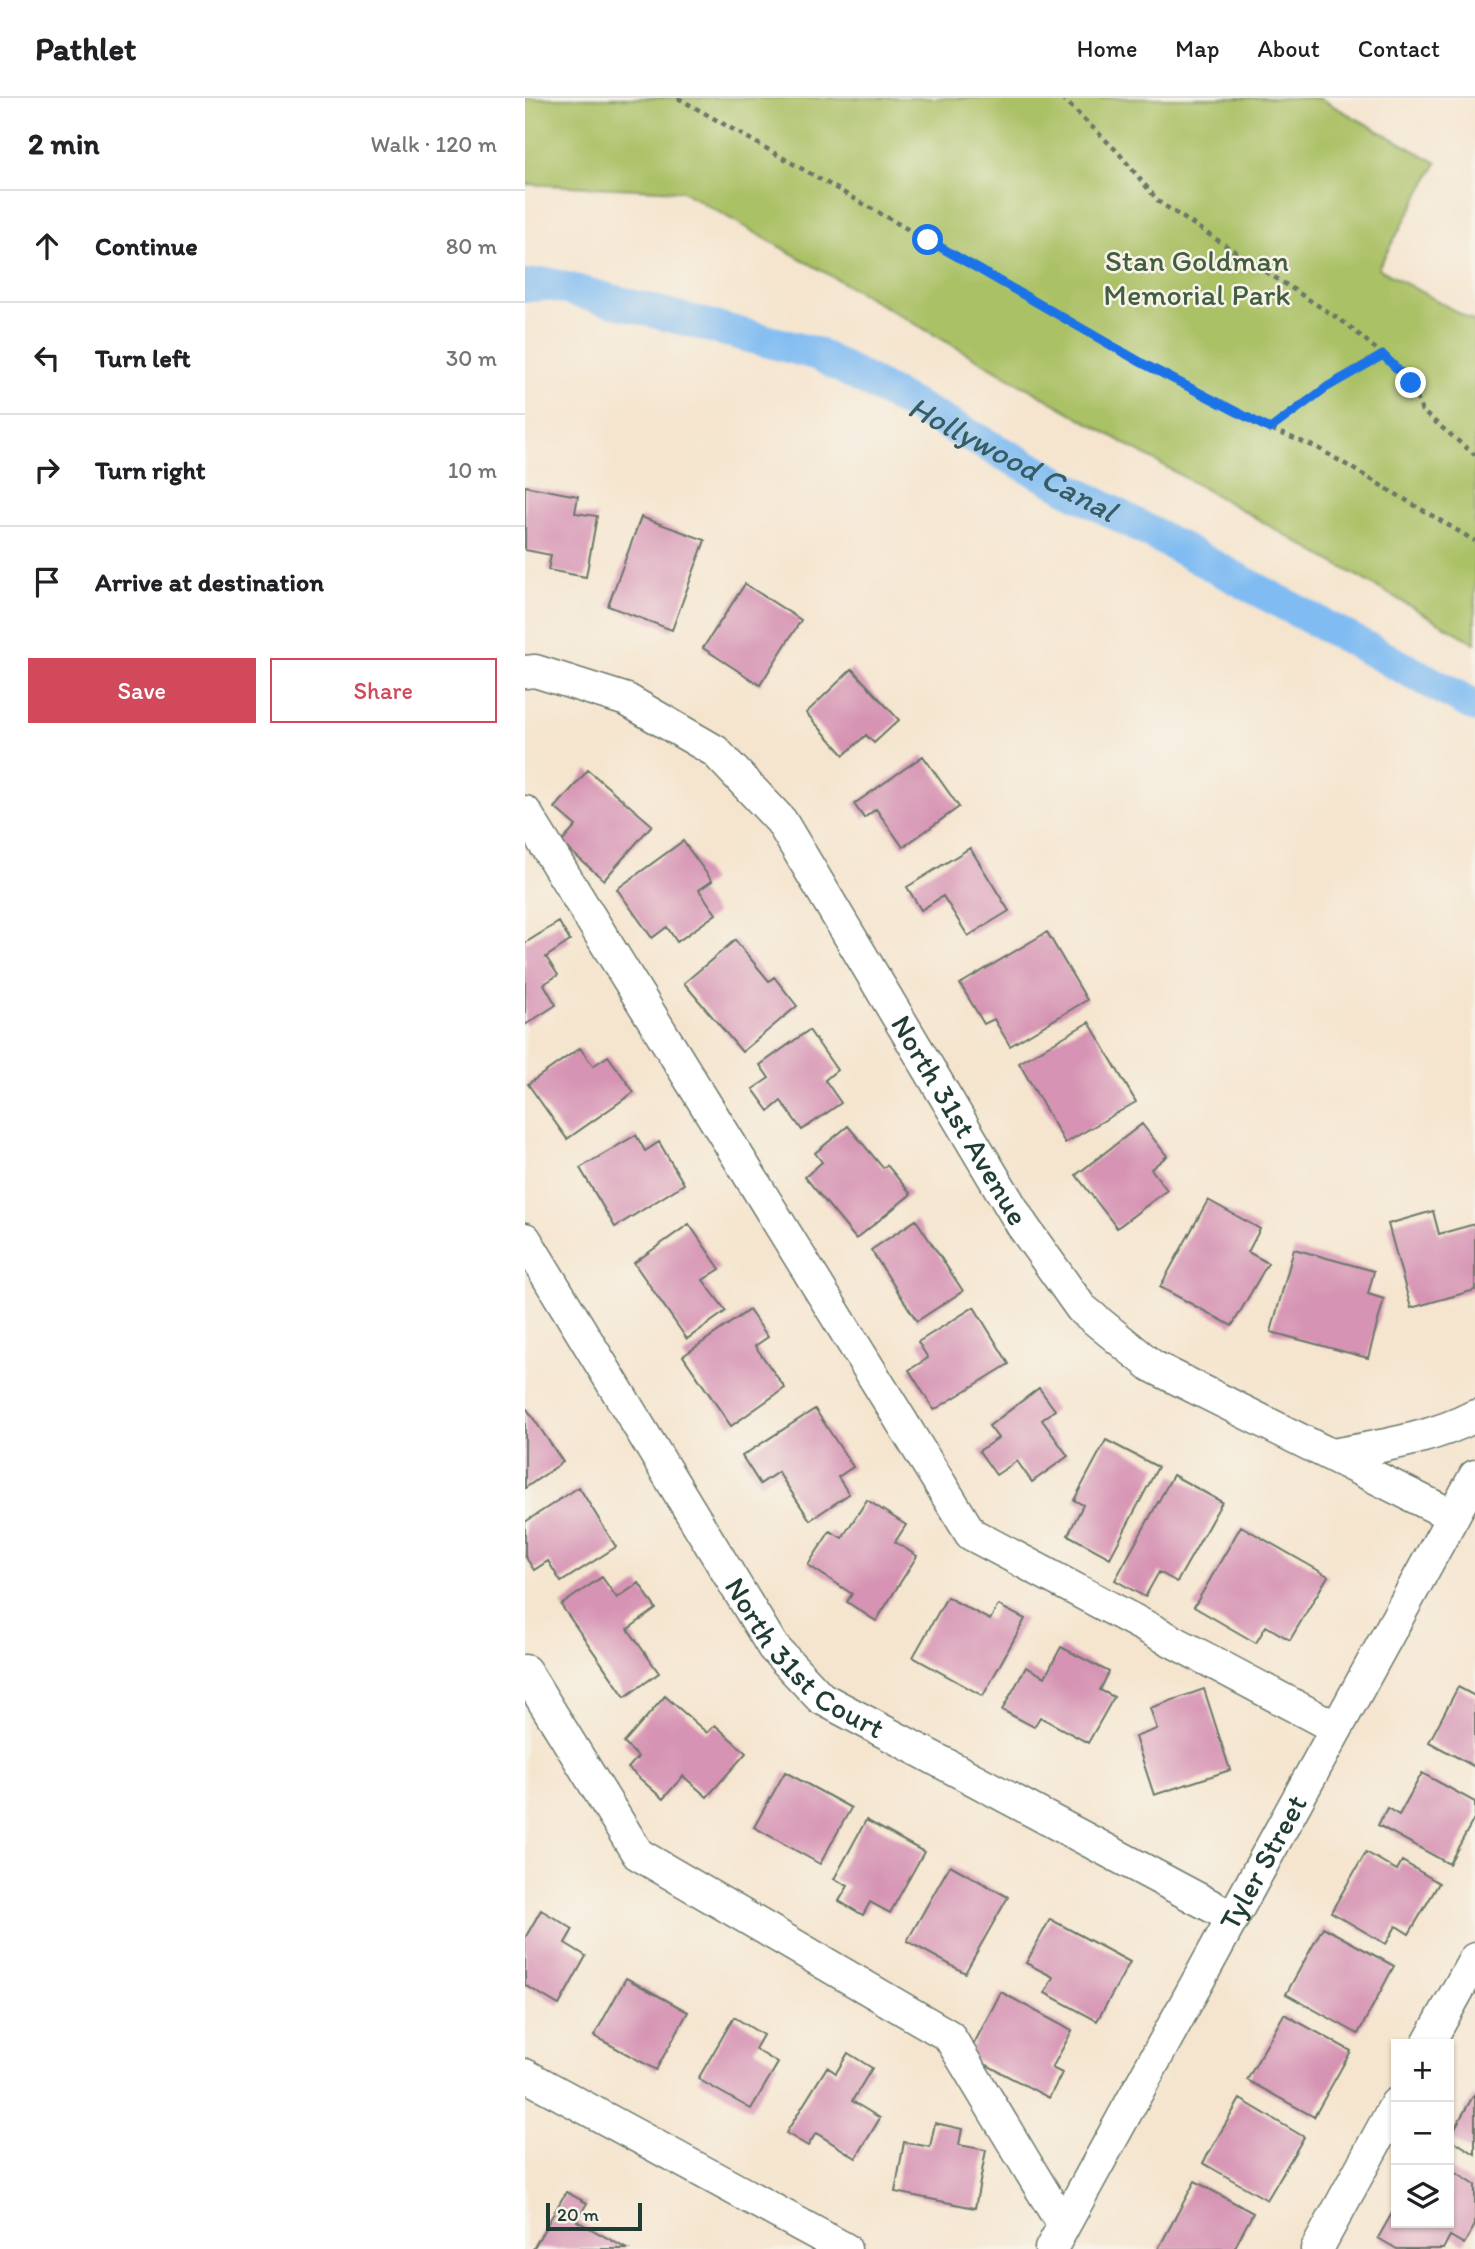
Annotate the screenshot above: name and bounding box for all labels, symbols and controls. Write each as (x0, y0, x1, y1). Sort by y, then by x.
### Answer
text: Pathlet (35, 29, 137, 68)
text: Home (1077, 34, 1137, 63)
text: Map (1175, 34, 1219, 63)
text: About (1257, 34, 1320, 63)
text: Contact (1358, 34, 1440, 63)
text: 2 min (28, 125, 99, 162)
text: Walk · 120 m (371, 130, 497, 158)
route start (912, 224, 943, 255)
icon: ahead (28, 227, 66, 265)
text: Continue (95, 230, 198, 262)
text: 80 m (446, 232, 497, 260)
park label: Stan Goldman Memorial Park (1103, 242, 1291, 313)
icon: left (28, 339, 66, 377)
text: Turn left (95, 342, 191, 374)
text: 30 m (446, 344, 497, 372)
route end (1395, 367, 1426, 398)
water label: Hollywood Canal (902, 388, 1125, 531)
icon: right (28, 451, 66, 489)
text: Turn right (95, 454, 206, 486)
text: 10 m (448, 456, 497, 484)
icon: arrive (28, 563, 66, 601)
text: Arrive at destination (95, 566, 324, 598)
button: Save (28, 658, 256, 723)
button: Share (270, 658, 497, 723)
street label: North 31st Avenue (883, 1008, 1037, 1232)
street label: North 31st Court (717, 1570, 891, 1746)
street label: Tyler Street (1211, 1788, 1315, 1936)
map controls (1391, 2039, 1454, 2228)
button: + (1391, 2039, 1454, 2102)
button: − (1391, 2102, 1454, 2165)
button: layers (1391, 2165, 1454, 2228)
scale bar (546, 2200, 642, 2232)
text: 20 m (557, 2203, 599, 2226)

